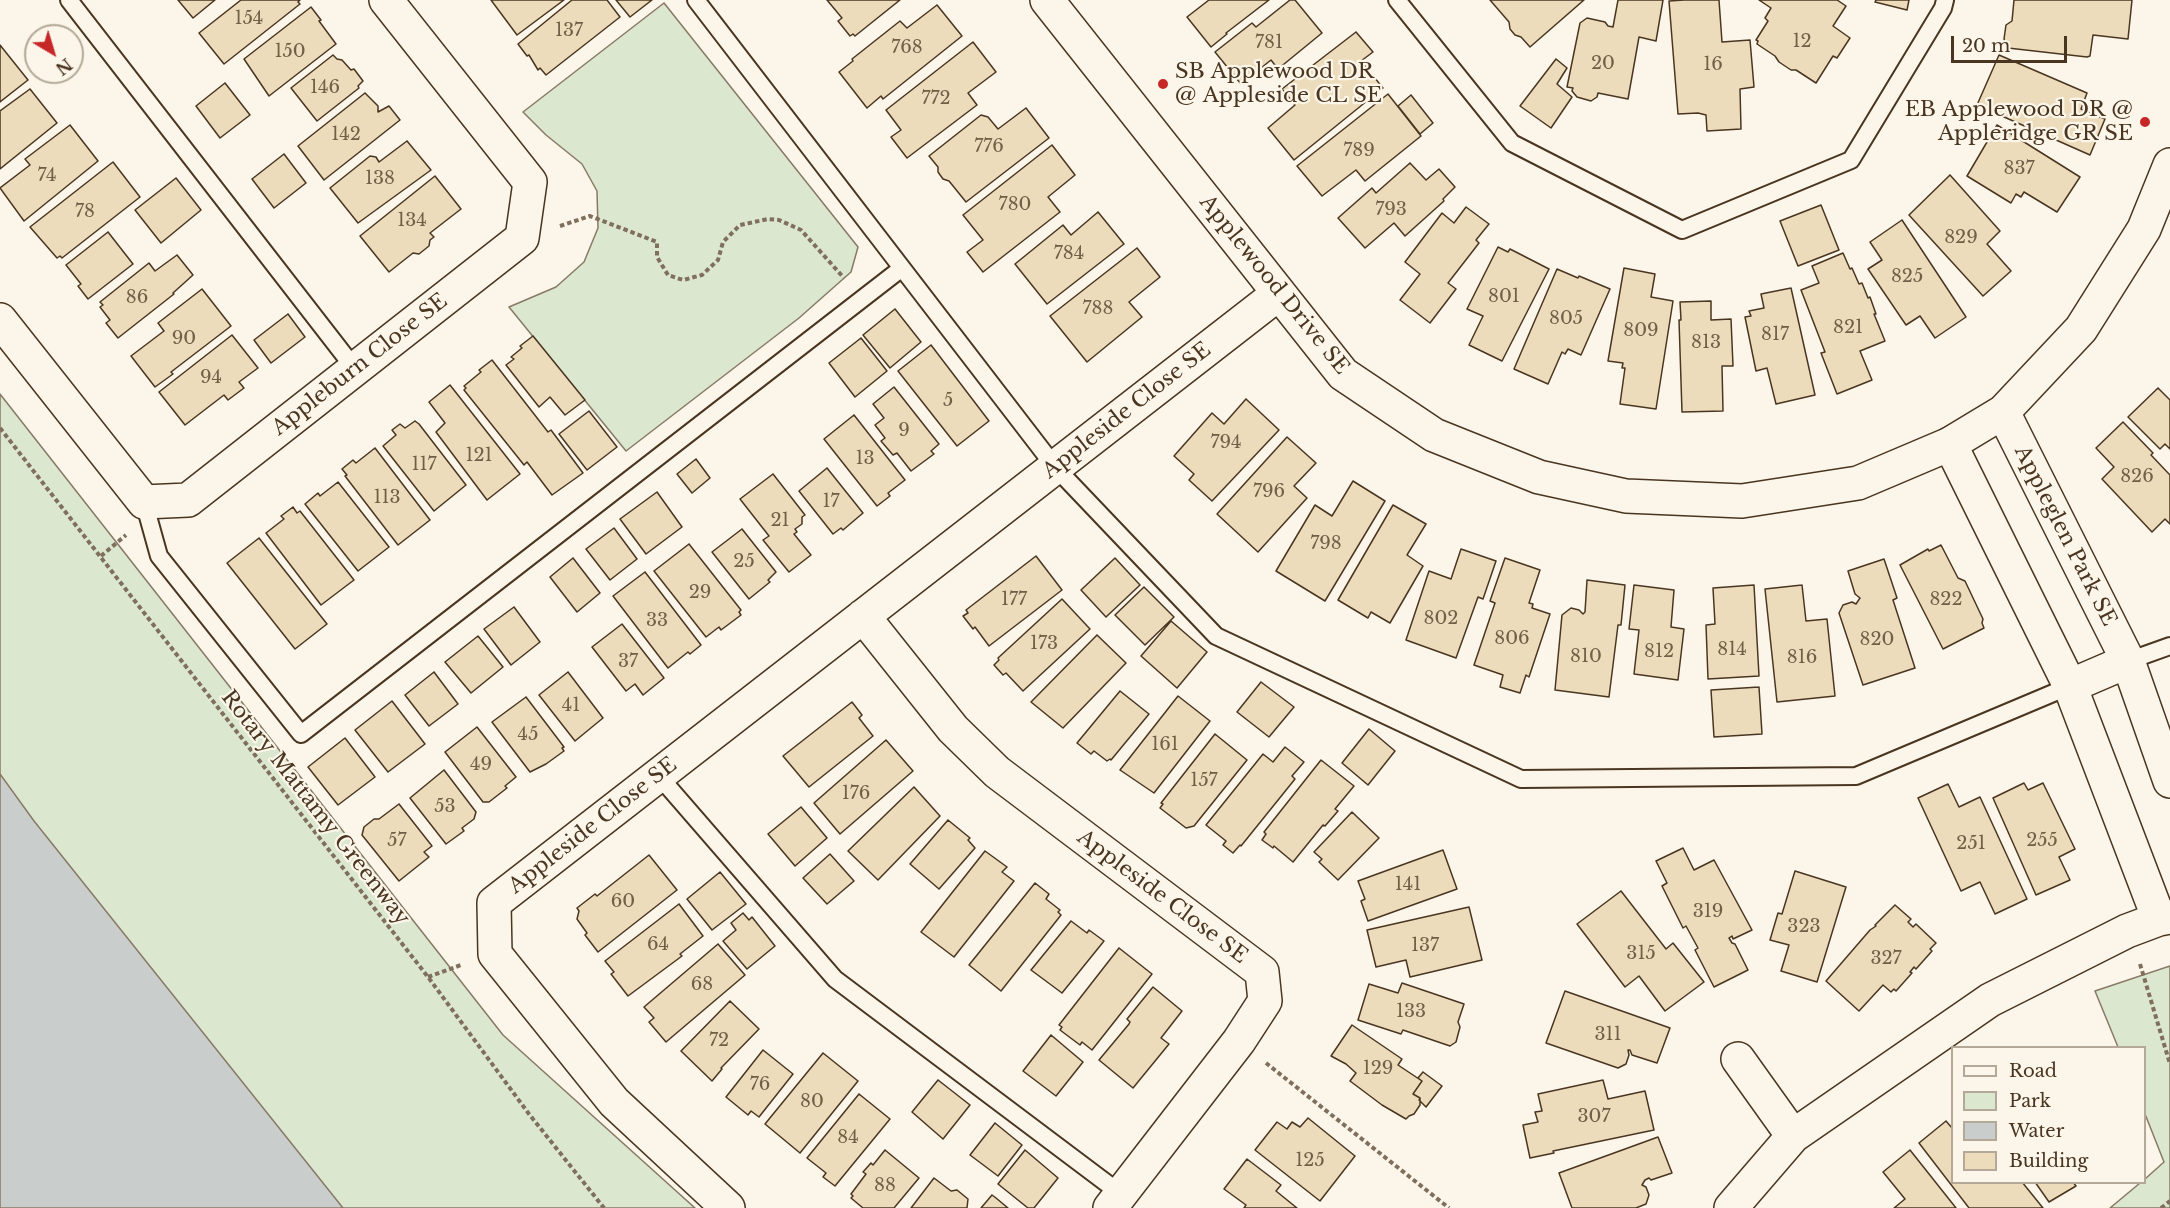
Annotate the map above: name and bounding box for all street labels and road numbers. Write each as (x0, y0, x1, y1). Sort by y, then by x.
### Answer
street label: Applewood Drive SE (1194, 190, 1354, 380)
street label: Appleburn Close SE (267, 289, 453, 441)
street label: Appleside Close SE (1038, 338, 1216, 484)
street label: Appleglen Park SE (2009, 442, 2121, 630)
street label: Rotary Mattamy Greenway (215, 686, 415, 930)
street label: Appleside Close SE (504, 753, 682, 899)
street label: Appleside Close SE (1072, 825, 1252, 969)

